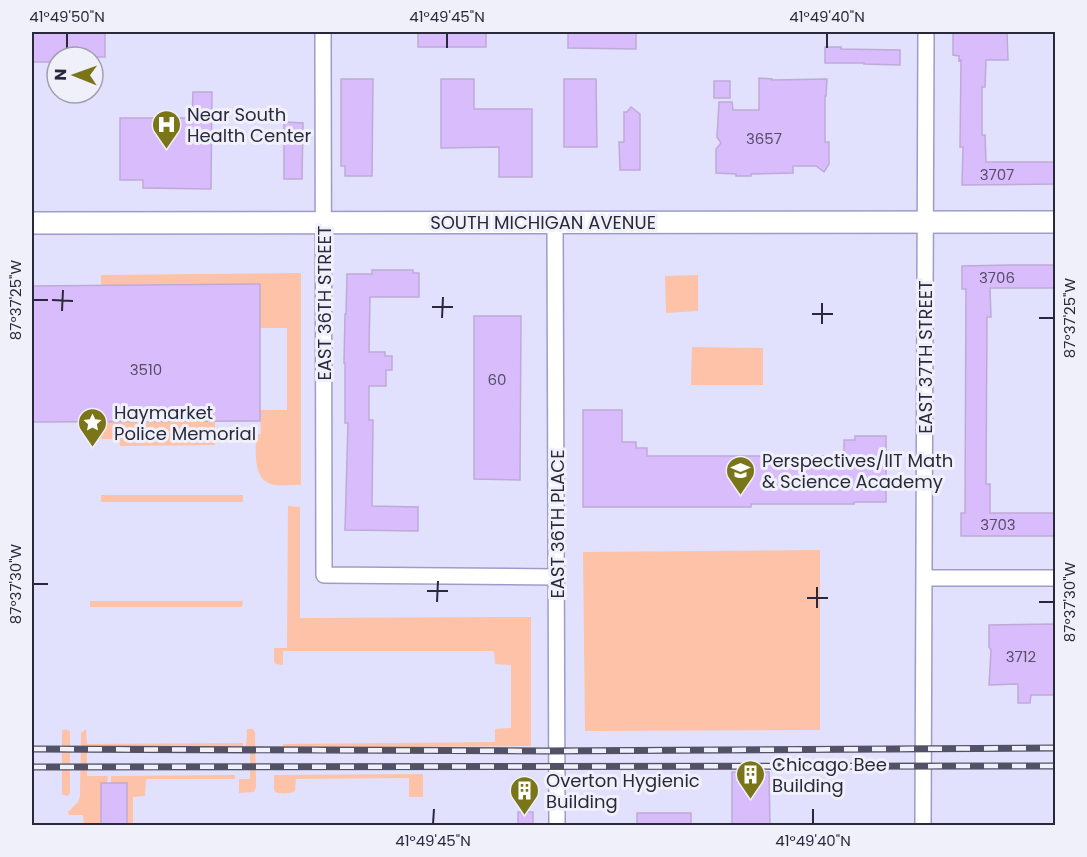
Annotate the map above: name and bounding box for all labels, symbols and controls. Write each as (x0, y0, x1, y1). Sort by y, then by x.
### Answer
text: 41°49'50"N (29, 6, 105, 27)
text: 41°49'45"N (409, 6, 485, 27)
text: 41°49'40"N (789, 6, 865, 27)
north arrow (45, 45, 105, 105)
text: N (49, 69, 72, 81)
place label: Near South Health Center (187, 102, 311, 148)
hospital icon: Near South Health Center (150, 108, 182, 150)
house number: 3657 (746, 128, 782, 149)
house number: 3707 (980, 164, 1014, 185)
street label: SOUTH MICHIGAN AVENUE (430, 210, 656, 235)
street label: EAST 36TH STREET (312, 225, 337, 380)
text: 87°37'25"W (5, 260, 26, 340)
house number: 3706 (979, 267, 1015, 288)
text: 87°37'25"W (1059, 278, 1080, 358)
street label: EAST 37TH STREET (913, 280, 938, 434)
house number: 3510 (130, 359, 162, 380)
house number: 60 (488, 369, 506, 390)
place label: Haymarket Police Memorial (114, 400, 256, 446)
place icon: Haymarket Police Memorial (77, 406, 109, 448)
place label: Perspectives/IIT Math & Science Academy (762, 448, 953, 494)
street label: EAST 36TH PLACE (545, 450, 570, 598)
school or university icon: Perspectives/IIT Math & Science Academy (725, 454, 757, 496)
house number: 3703 (980, 514, 1016, 535)
text: 87°37'30"W (5, 543, 26, 624)
text: 87°37'30"W (1059, 561, 1080, 642)
house number: 3712 (1006, 646, 1036, 667)
place label: Chicago Bee Building (772, 752, 887, 798)
building icon: Chicago Bee Building (735, 758, 767, 800)
place label: Overton Hygienic Building (546, 768, 700, 814)
building icon: Overton Hygienic Building (509, 774, 541, 816)
text: 41°49'45"N (395, 830, 471, 851)
text: 41°49'40"N (775, 830, 851, 851)

